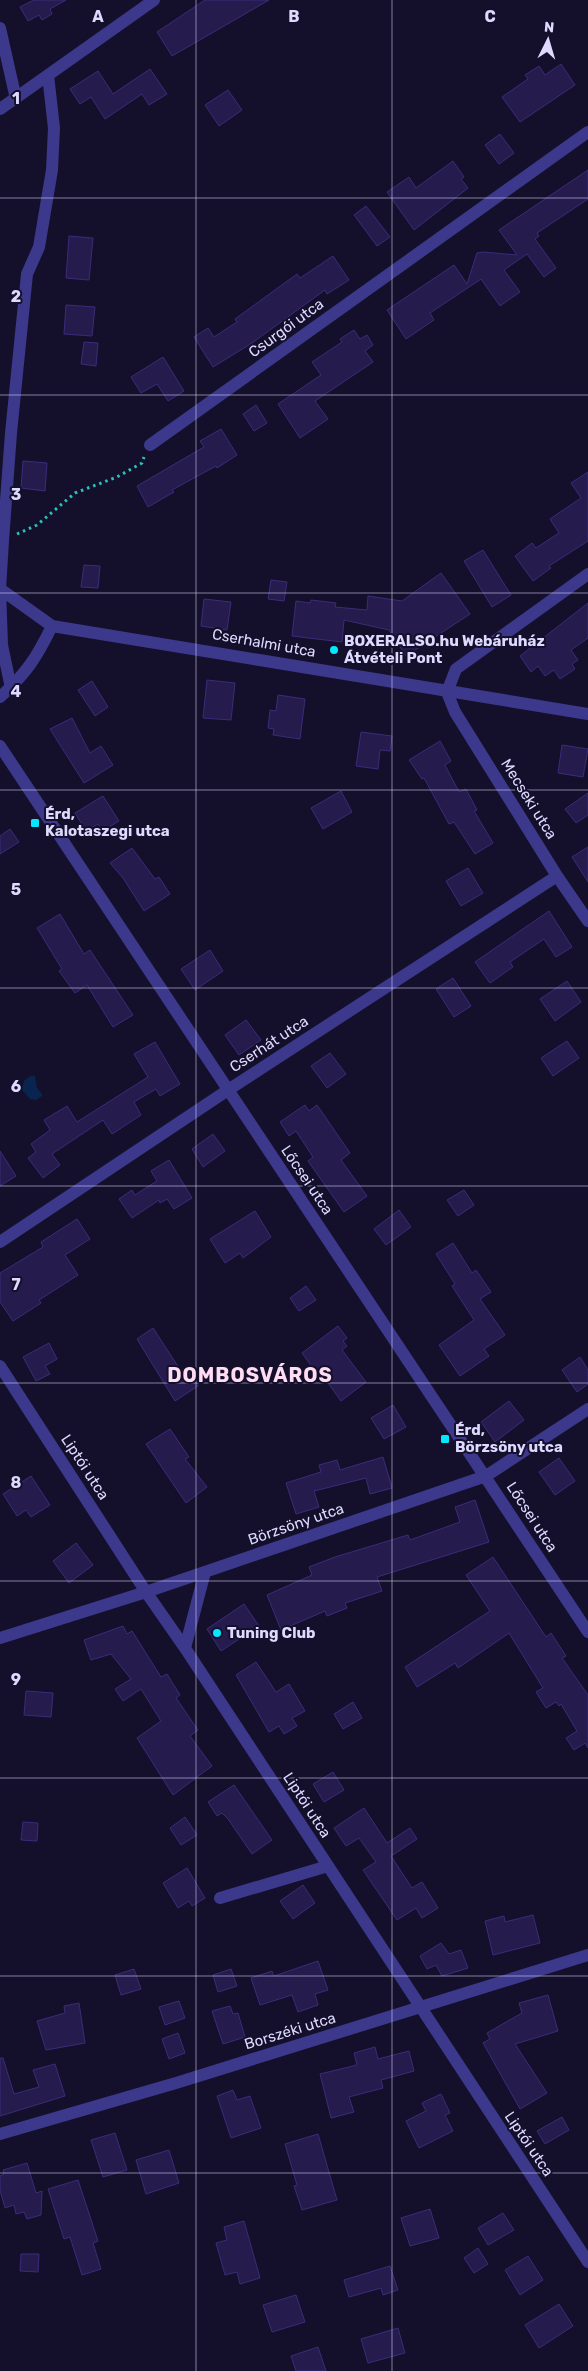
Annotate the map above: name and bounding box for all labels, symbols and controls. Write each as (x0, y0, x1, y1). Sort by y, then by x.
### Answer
text: A (92, 7, 104, 26)
text: B (288, 7, 300, 26)
text: C (484, 7, 496, 26)
north arrow (523, 15, 573, 65)
text: N (543, 19, 555, 36)
text: 1 (12, 89, 20, 108)
text: 2 (11, 287, 21, 306)
street label: Csurgói utca (245, 295, 327, 361)
text: 3 (11, 485, 21, 504)
street label: Cserhalmi utca (211, 625, 317, 661)
place label: BOXERALSO.hu Webáruház Átvételi Pont (344, 632, 545, 667)
marker: BOXERALSO.hu Webáruház Átvételi Pont (328, 644, 340, 656)
text: 4 (11, 682, 22, 701)
street label: Mecseki utca (497, 756, 561, 842)
place label: Érd, Kalotaszegi utca (45, 805, 170, 840)
marker: Érd, Kalotaszegi utca (29, 817, 41, 829)
text: 5 (11, 880, 21, 899)
street label: Cserhát utca (226, 1012, 312, 1076)
text: 6 (11, 1077, 21, 1096)
street label: Lőcsei utca (277, 1142, 337, 1218)
text: 7 (11, 1275, 21, 1294)
district label: DOMBOSVÁROS (167, 1363, 333, 1387)
place label: Érd, Börzsöny utca (455, 1421, 563, 1456)
street label: Liptói utca (57, 1431, 113, 1503)
marker: Érd, Börzsöny utca (439, 1433, 451, 1445)
text: 8 (11, 1473, 22, 1492)
street label: Lőcsei utca (503, 1479, 561, 1555)
street label: Börzsöny utca (246, 1499, 346, 1549)
place label: Tuning Club (227, 1624, 316, 1642)
marker: Tuning Club (211, 1627, 223, 1639)
text: 9 (11, 1670, 21, 1689)
street label: Liptói utca (279, 1769, 335, 1841)
street label: Borszéki utca (242, 2009, 338, 2053)
street label: Liptói utca (501, 2108, 557, 2180)

